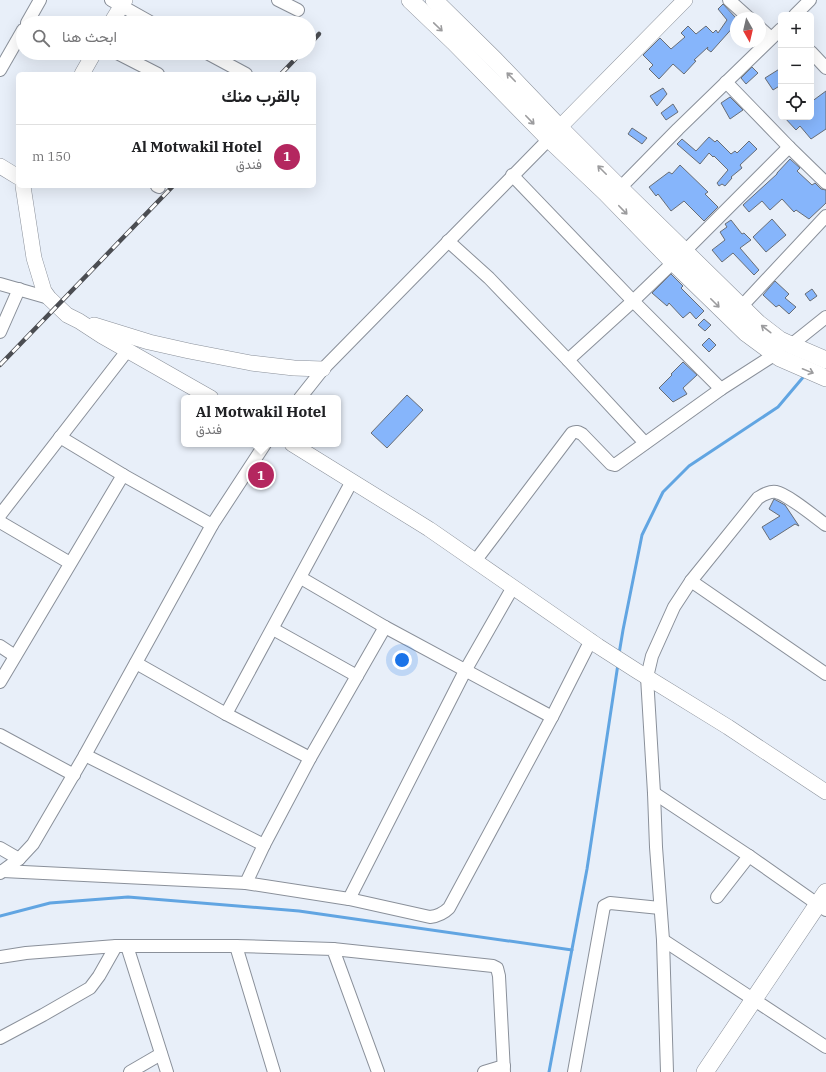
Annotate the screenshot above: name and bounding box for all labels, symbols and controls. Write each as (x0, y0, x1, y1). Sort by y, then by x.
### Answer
north arrow (730, 12, 766, 48)
map controls (778, 12, 814, 120)
button: + (778, 12, 814, 48)
search box (16, 16, 316, 60)
one-way arrow (433, 22, 443, 32)
icon: search (30, 27, 52, 49)
text: ابحث هنا (62, 27, 117, 46)
button: − (778, 48, 814, 84)
one-way arrow (506, 72, 516, 82)
button: locate (778, 84, 814, 120)
text: بالقرب منك (221, 85, 300, 107)
one-way arrow (525, 115, 535, 125)
text: Al Motwakil Hotel (132, 137, 262, 156)
text: 150 m (32, 148, 71, 165)
text: 1 (283, 148, 291, 165)
text: فندق (236, 156, 262, 173)
one-way arrow (597, 165, 607, 175)
one-way arrow (618, 205, 628, 215)
one-way arrow (710, 298, 720, 307)
one-way arrow (760, 325, 771, 333)
one-way arrow (802, 368, 814, 375)
popup (181, 395, 341, 447)
text: Al Motwakil Hotel (196, 402, 326, 421)
text: فندق (196, 421, 222, 438)
pin: 1 (248, 460, 274, 490)
your location (392, 650, 412, 670)

